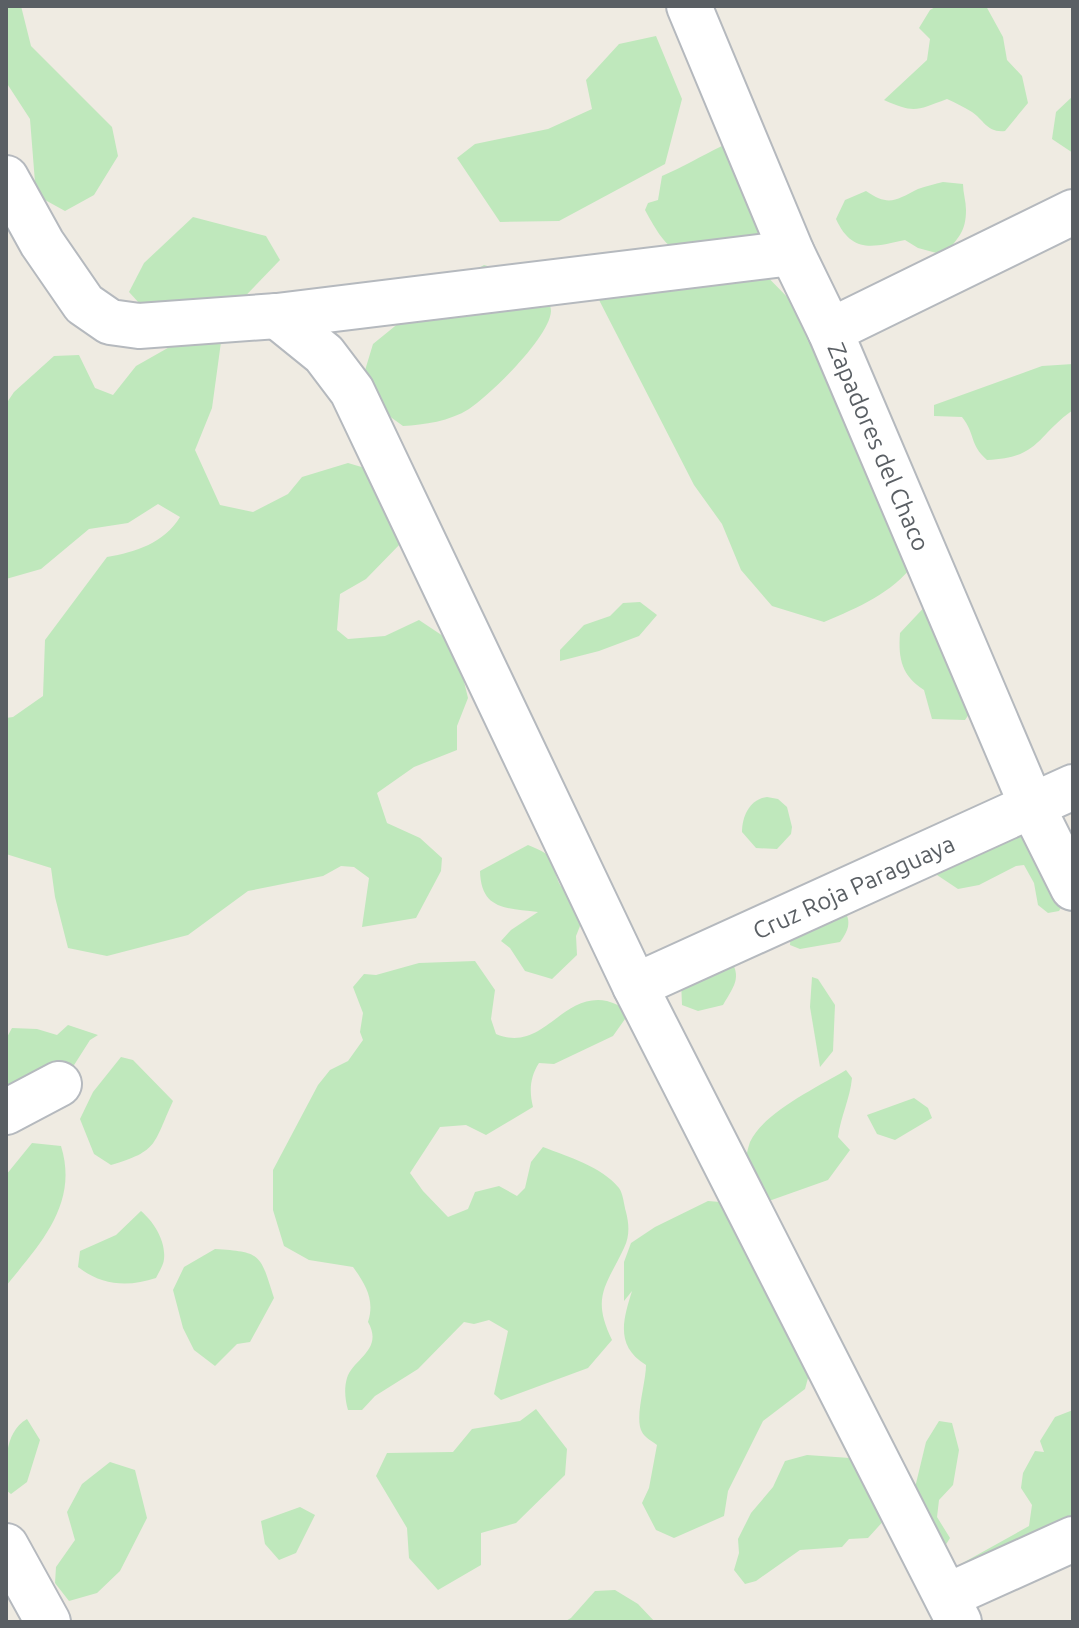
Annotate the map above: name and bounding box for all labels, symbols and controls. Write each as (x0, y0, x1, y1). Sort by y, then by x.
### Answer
street label: Zapadores del Chaco (823, 338, 935, 555)
street label: Cruz Roja Paraguaya (749, 829, 958, 944)

